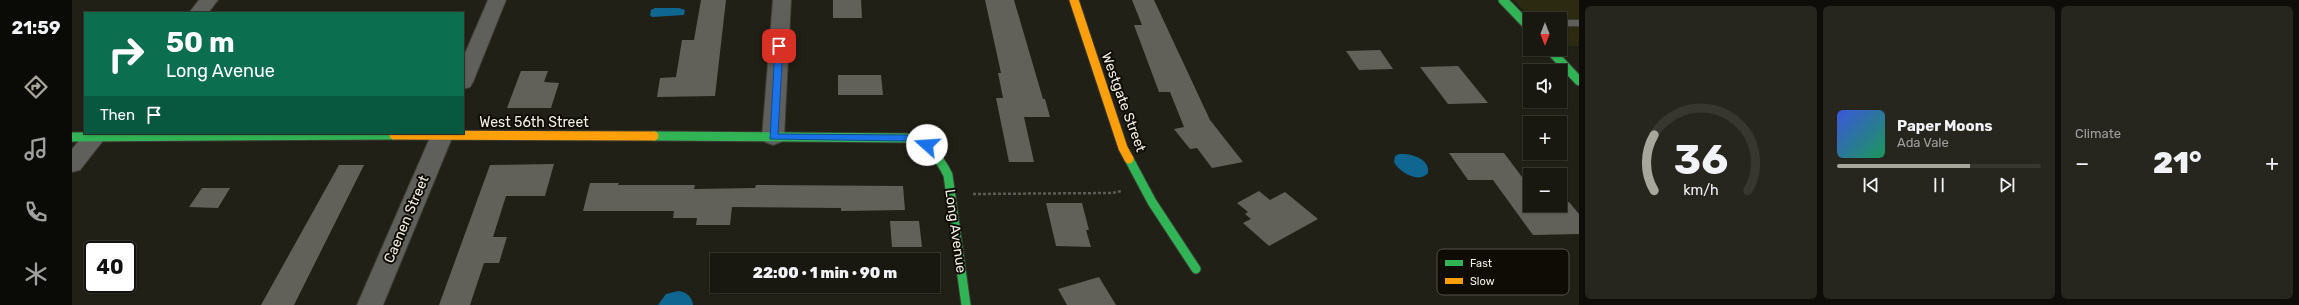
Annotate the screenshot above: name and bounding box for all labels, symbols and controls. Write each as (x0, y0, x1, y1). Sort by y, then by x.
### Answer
north arrow (1523, 12, 1567, 56)
map controls (1523, 12, 1567, 212)
text: 21:59 (11, 17, 61, 39)
text: 50 m (166, 26, 235, 59)
icon: right (100, 28, 152, 80)
pin (762, 29, 796, 63)
icon: arrive (768, 35, 790, 57)
street label: Westgate Street (1098, 50, 1150, 155)
text: Long Avenue (166, 60, 275, 82)
button: sound (1523, 64, 1567, 108)
icon: directions (22, 73, 50, 101)
icon: arrive (143, 104, 165, 126)
text: Then (100, 106, 135, 124)
street label: West 56th Street (479, 114, 589, 131)
button: + (1523, 116, 1567, 160)
text: Paper Moons (1897, 117, 1993, 135)
position arrow (906, 124, 948, 166)
text: Climate (2075, 126, 2121, 141)
text: 36 (1674, 134, 1728, 183)
icon: music (22, 135, 50, 163)
text: Ada Vale (1897, 135, 1949, 150)
text: 21° (2153, 145, 2202, 181)
text: − (2075, 150, 2089, 177)
text: + (2265, 150, 2279, 177)
button: − (1523, 168, 1567, 212)
street label: Caenen Street (380, 172, 433, 266)
icon: previous (1860, 174, 1882, 196)
icon: pause (1928, 174, 1950, 196)
icon: next (1996, 174, 2018, 196)
text: km/h (1683, 181, 1719, 198)
street label: Long Avenue (941, 188, 970, 274)
icon: phone (22, 198, 50, 226)
speed limit sign: 40 (84, 241, 136, 293)
legend (1437, 249, 1569, 295)
text: Fast (1470, 257, 1493, 270)
icon: climate (22, 260, 50, 288)
text: 22:00 · 1 min · 90 m (753, 264, 897, 282)
text: Slow (1470, 275, 1495, 288)

